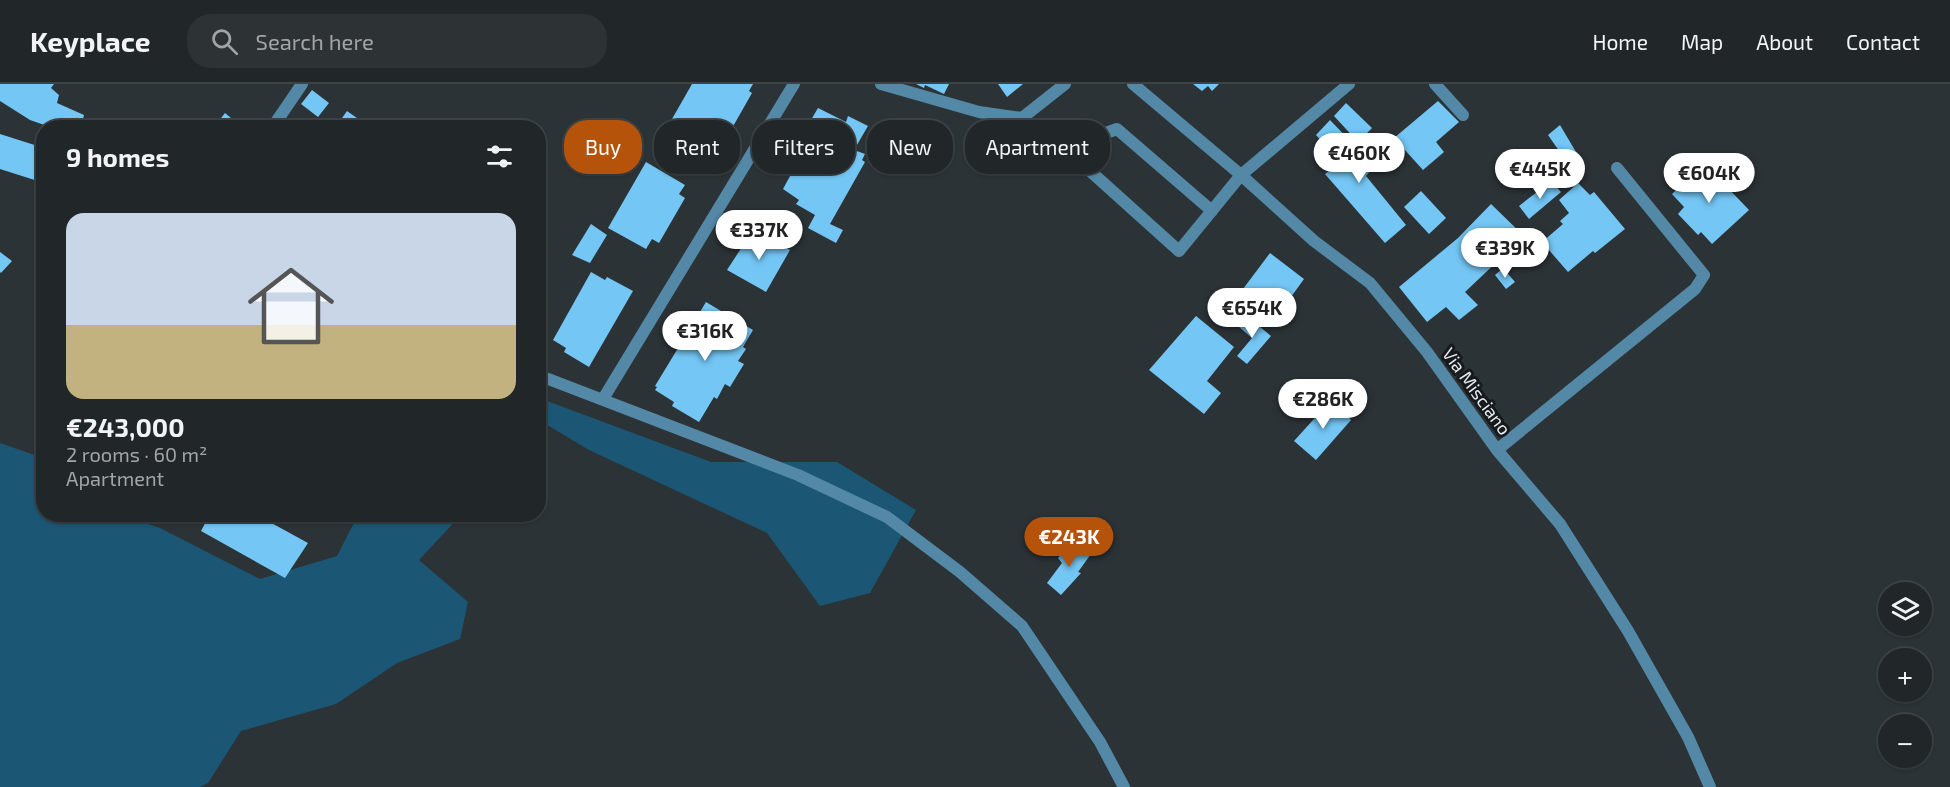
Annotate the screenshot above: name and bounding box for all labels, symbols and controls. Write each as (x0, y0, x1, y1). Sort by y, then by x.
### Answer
search box (187, 14, 607, 68)
text: Keyplace (30, 24, 151, 58)
icon: search (208, 25, 241, 58)
text: Search here (256, 28, 374, 54)
text: Home (1592, 29, 1648, 54)
text: Map (1681, 29, 1723, 54)
text: About (1756, 29, 1813, 54)
text: Contact (1846, 29, 1920, 54)
chip: Buy (564, 120, 642, 174)
chip: Rent (654, 120, 740, 174)
chip: Filters (752, 120, 855, 174)
chip: New (867, 120, 953, 174)
chip: Apartment (965, 120, 1110, 174)
pin: €460K (1317, 133, 1401, 184)
icon: filters (483, 140, 516, 173)
text: €460K (1328, 140, 1390, 164)
text: 9 homes (66, 141, 169, 172)
pin: €445K (1498, 149, 1582, 200)
pin: €604K (1667, 153, 1751, 204)
text: €445K (1509, 156, 1571, 180)
text: €604K (1678, 160, 1740, 184)
pin: €337K (717, 210, 801, 261)
text: €337K (730, 217, 788, 241)
pin: €339K (1463, 228, 1547, 279)
text: €339K (1475, 235, 1535, 259)
icon: home (237, 252, 345, 360)
pin: €654K (1210, 288, 1294, 339)
text: €654K (1221, 295, 1283, 319)
pin: €316K (663, 311, 747, 362)
text: €316K (676, 318, 734, 342)
street label: Via Misciano (1438, 343, 1516, 439)
pin: €286K (1281, 379, 1365, 430)
text: €286K (1292, 386, 1354, 410)
text: €243,000 (66, 411, 185, 442)
text: 2 rooms · 60 m² (66, 442, 207, 466)
text: Apartment (66, 466, 164, 490)
pin: €243K (1027, 517, 1111, 568)
text: €243K (1038, 524, 1100, 548)
map controls (1878, 582, 1932, 768)
button: layers (1878, 582, 1932, 636)
button: + (1878, 648, 1932, 702)
button: − (1878, 714, 1932, 768)

